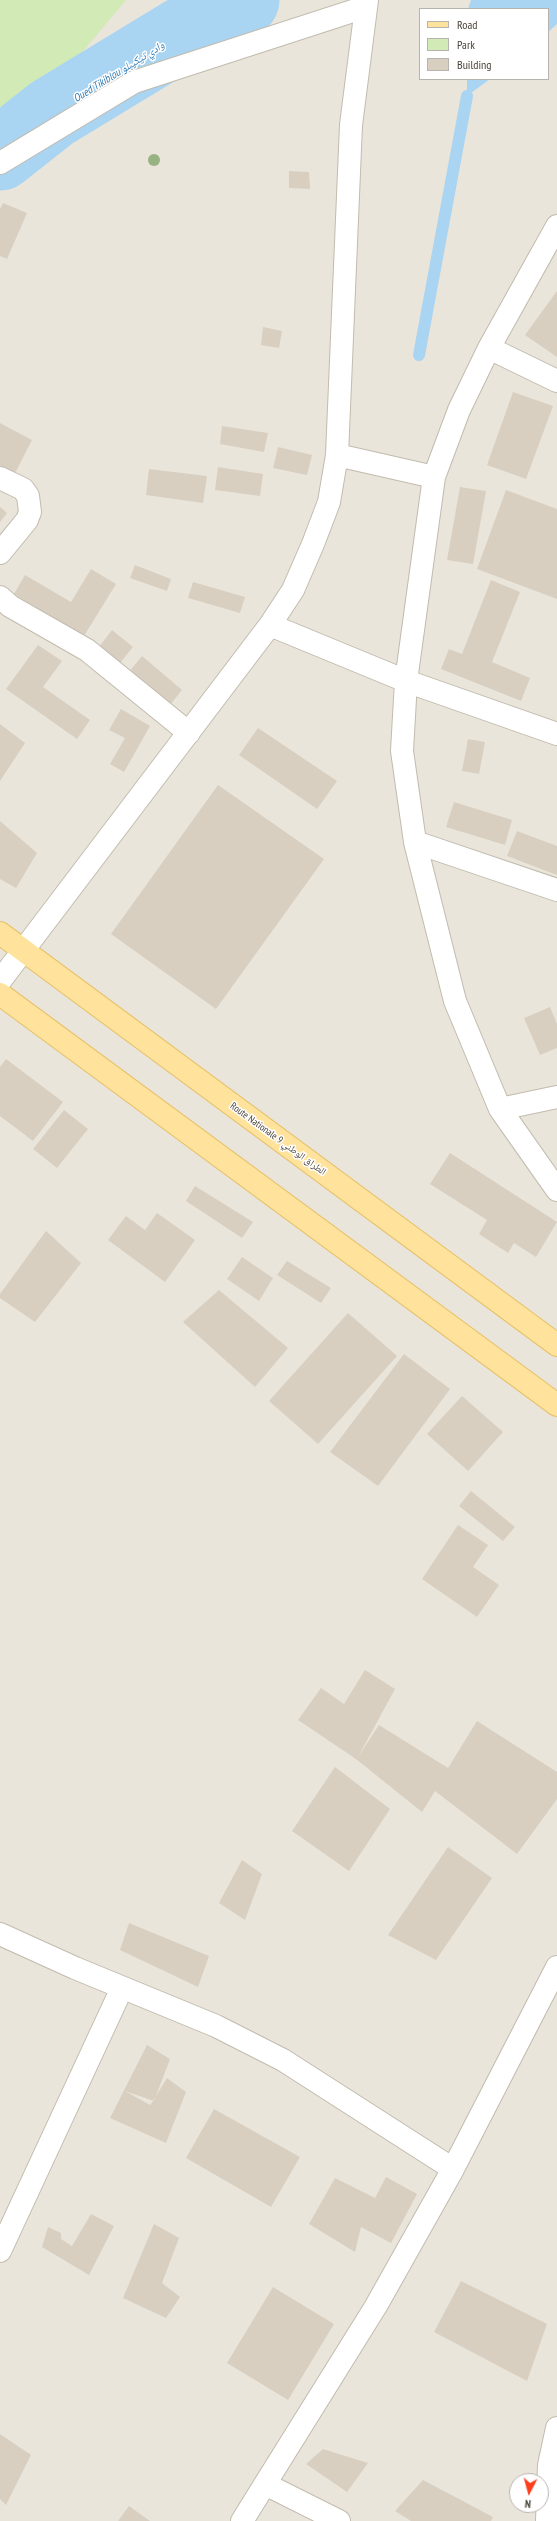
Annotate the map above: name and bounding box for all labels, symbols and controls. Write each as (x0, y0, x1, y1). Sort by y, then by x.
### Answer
legend (419, 8, 549, 80)
text: Road (457, 17, 477, 32)
text: Park (457, 37, 475, 52)
water label: Oued Tikiblou وادي تيكيبلو (71, 39, 167, 105)
text: Building (457, 57, 492, 72)
street label: Route Nationale الطراق الوطني 9 (228, 1100, 328, 1178)
north arrow (509, 2473, 549, 2513)
text: N (524, 2497, 532, 2511)

